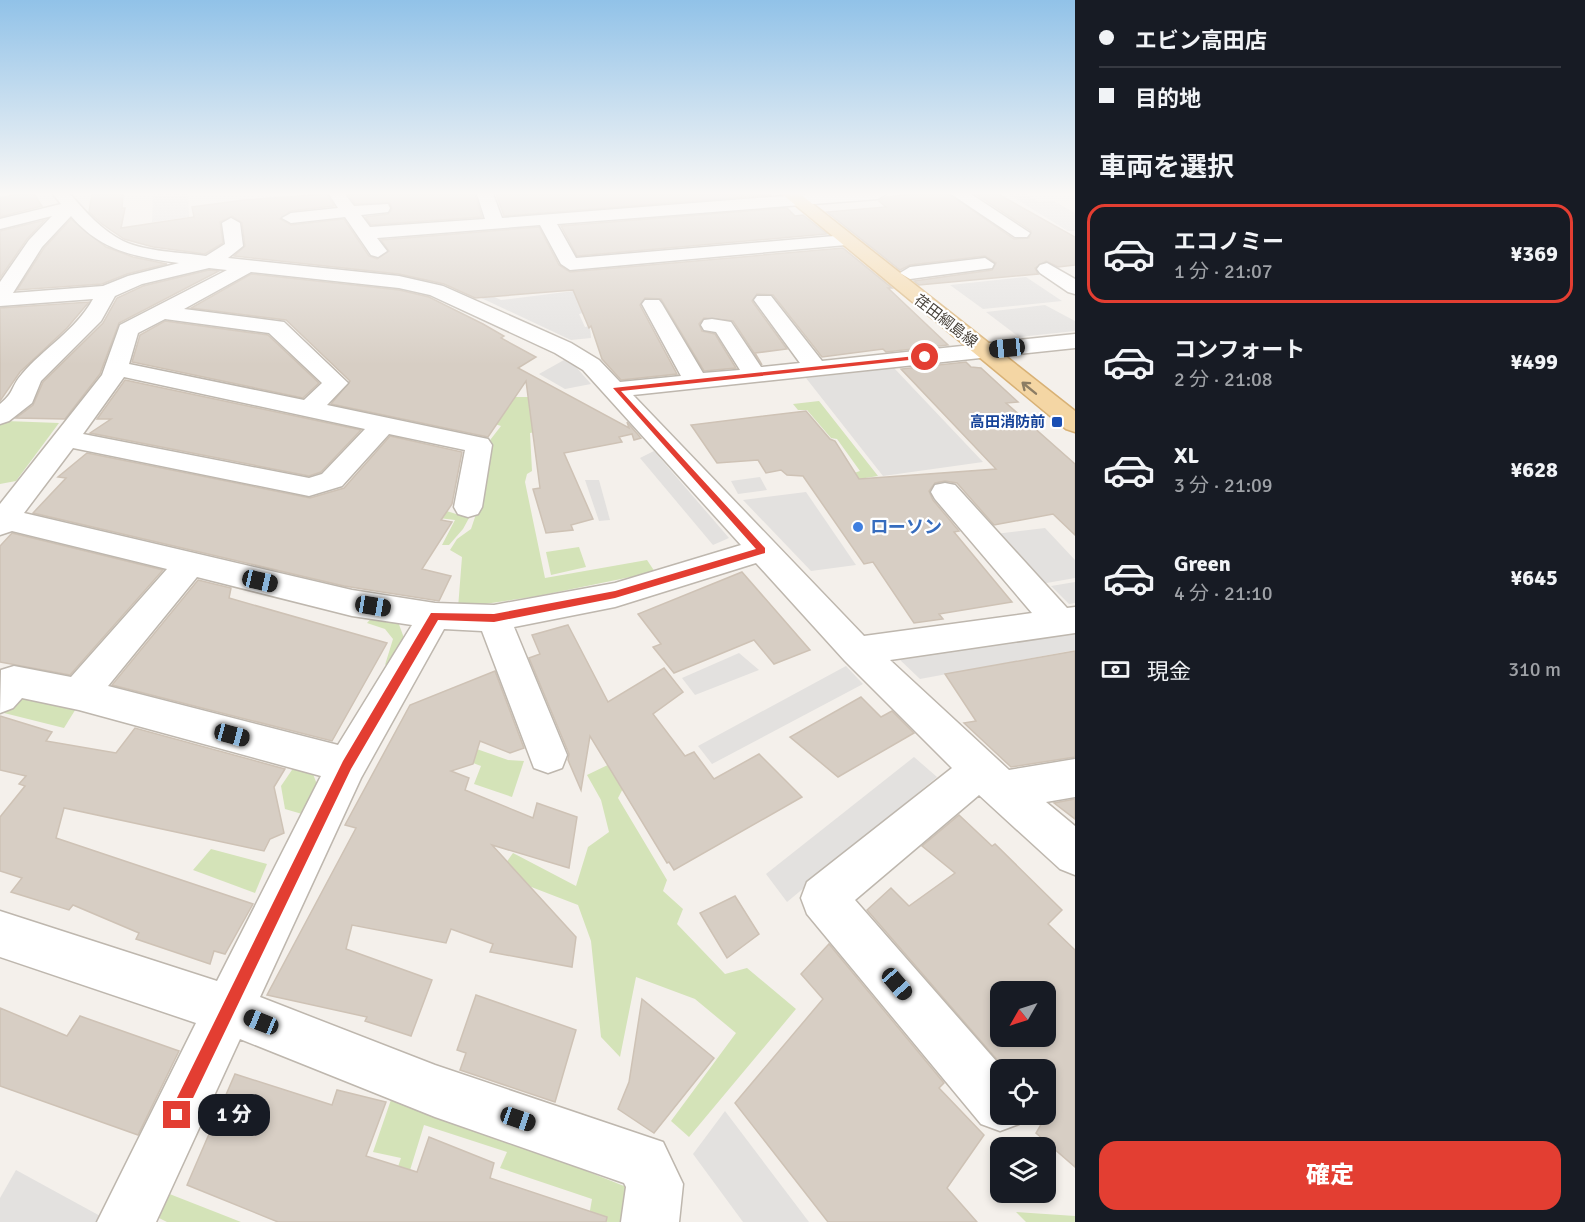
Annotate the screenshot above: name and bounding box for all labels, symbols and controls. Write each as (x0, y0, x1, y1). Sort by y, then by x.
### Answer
text: エビン高田店 (1135, 27, 1267, 54)
text: 目的地 (1135, 85, 1201, 112)
text: 車両を選択 (1099, 151, 1234, 184)
icon: car (1102, 227, 1156, 281)
text: エコノミー (1174, 228, 1284, 255)
text: ¥369 (1510, 240, 1558, 267)
text: 1 分 · 21:07 (1174, 259, 1273, 284)
street label: 荏田綱島線 (911, 291, 981, 351)
icon: car (1102, 335, 1156, 389)
text: コンフォート (1174, 336, 1305, 363)
car (988, 337, 1026, 359)
route start (911, 343, 938, 370)
text: ¥499 (1510, 348, 1558, 375)
text: 2 分 · 21:08 (1174, 367, 1273, 392)
one-way arrow (1022, 381, 1038, 394)
place label: 高田消防前 (970, 413, 1045, 431)
marker: 高田消防前 (1050, 415, 1064, 429)
text: XL (1174, 442, 1199, 469)
icon: car (1102, 443, 1156, 497)
text: ¥628 (1510, 456, 1558, 483)
text: 3 分 · 21:09 (1174, 473, 1273, 498)
place label: ローソン (870, 516, 942, 538)
marker: ローソン (851, 520, 865, 534)
text: Green (1174, 550, 1231, 577)
icon: car (1102, 551, 1156, 605)
text: ¥645 (1510, 564, 1558, 591)
car (240, 568, 280, 594)
text: 4 分 · 21:10 (1174, 581, 1273, 606)
car (354, 594, 392, 618)
icon: cash (1099, 653, 1132, 686)
text: 310 m (1508, 657, 1561, 682)
text: 現金 (1147, 658, 1191, 685)
car (212, 722, 252, 748)
car (878, 965, 916, 1003)
north arrow (990, 981, 1056, 1047)
map controls (990, 981, 1056, 1203)
car (241, 1007, 281, 1037)
button: locate (990, 1059, 1056, 1125)
callout: 1 分 (198, 1094, 270, 1136)
route end (163, 1101, 190, 1128)
text: 1 分 (216, 1102, 252, 1127)
car (498, 1105, 538, 1133)
button: layers (990, 1137, 1056, 1203)
button: 確定 (1099, 1141, 1561, 1210)

